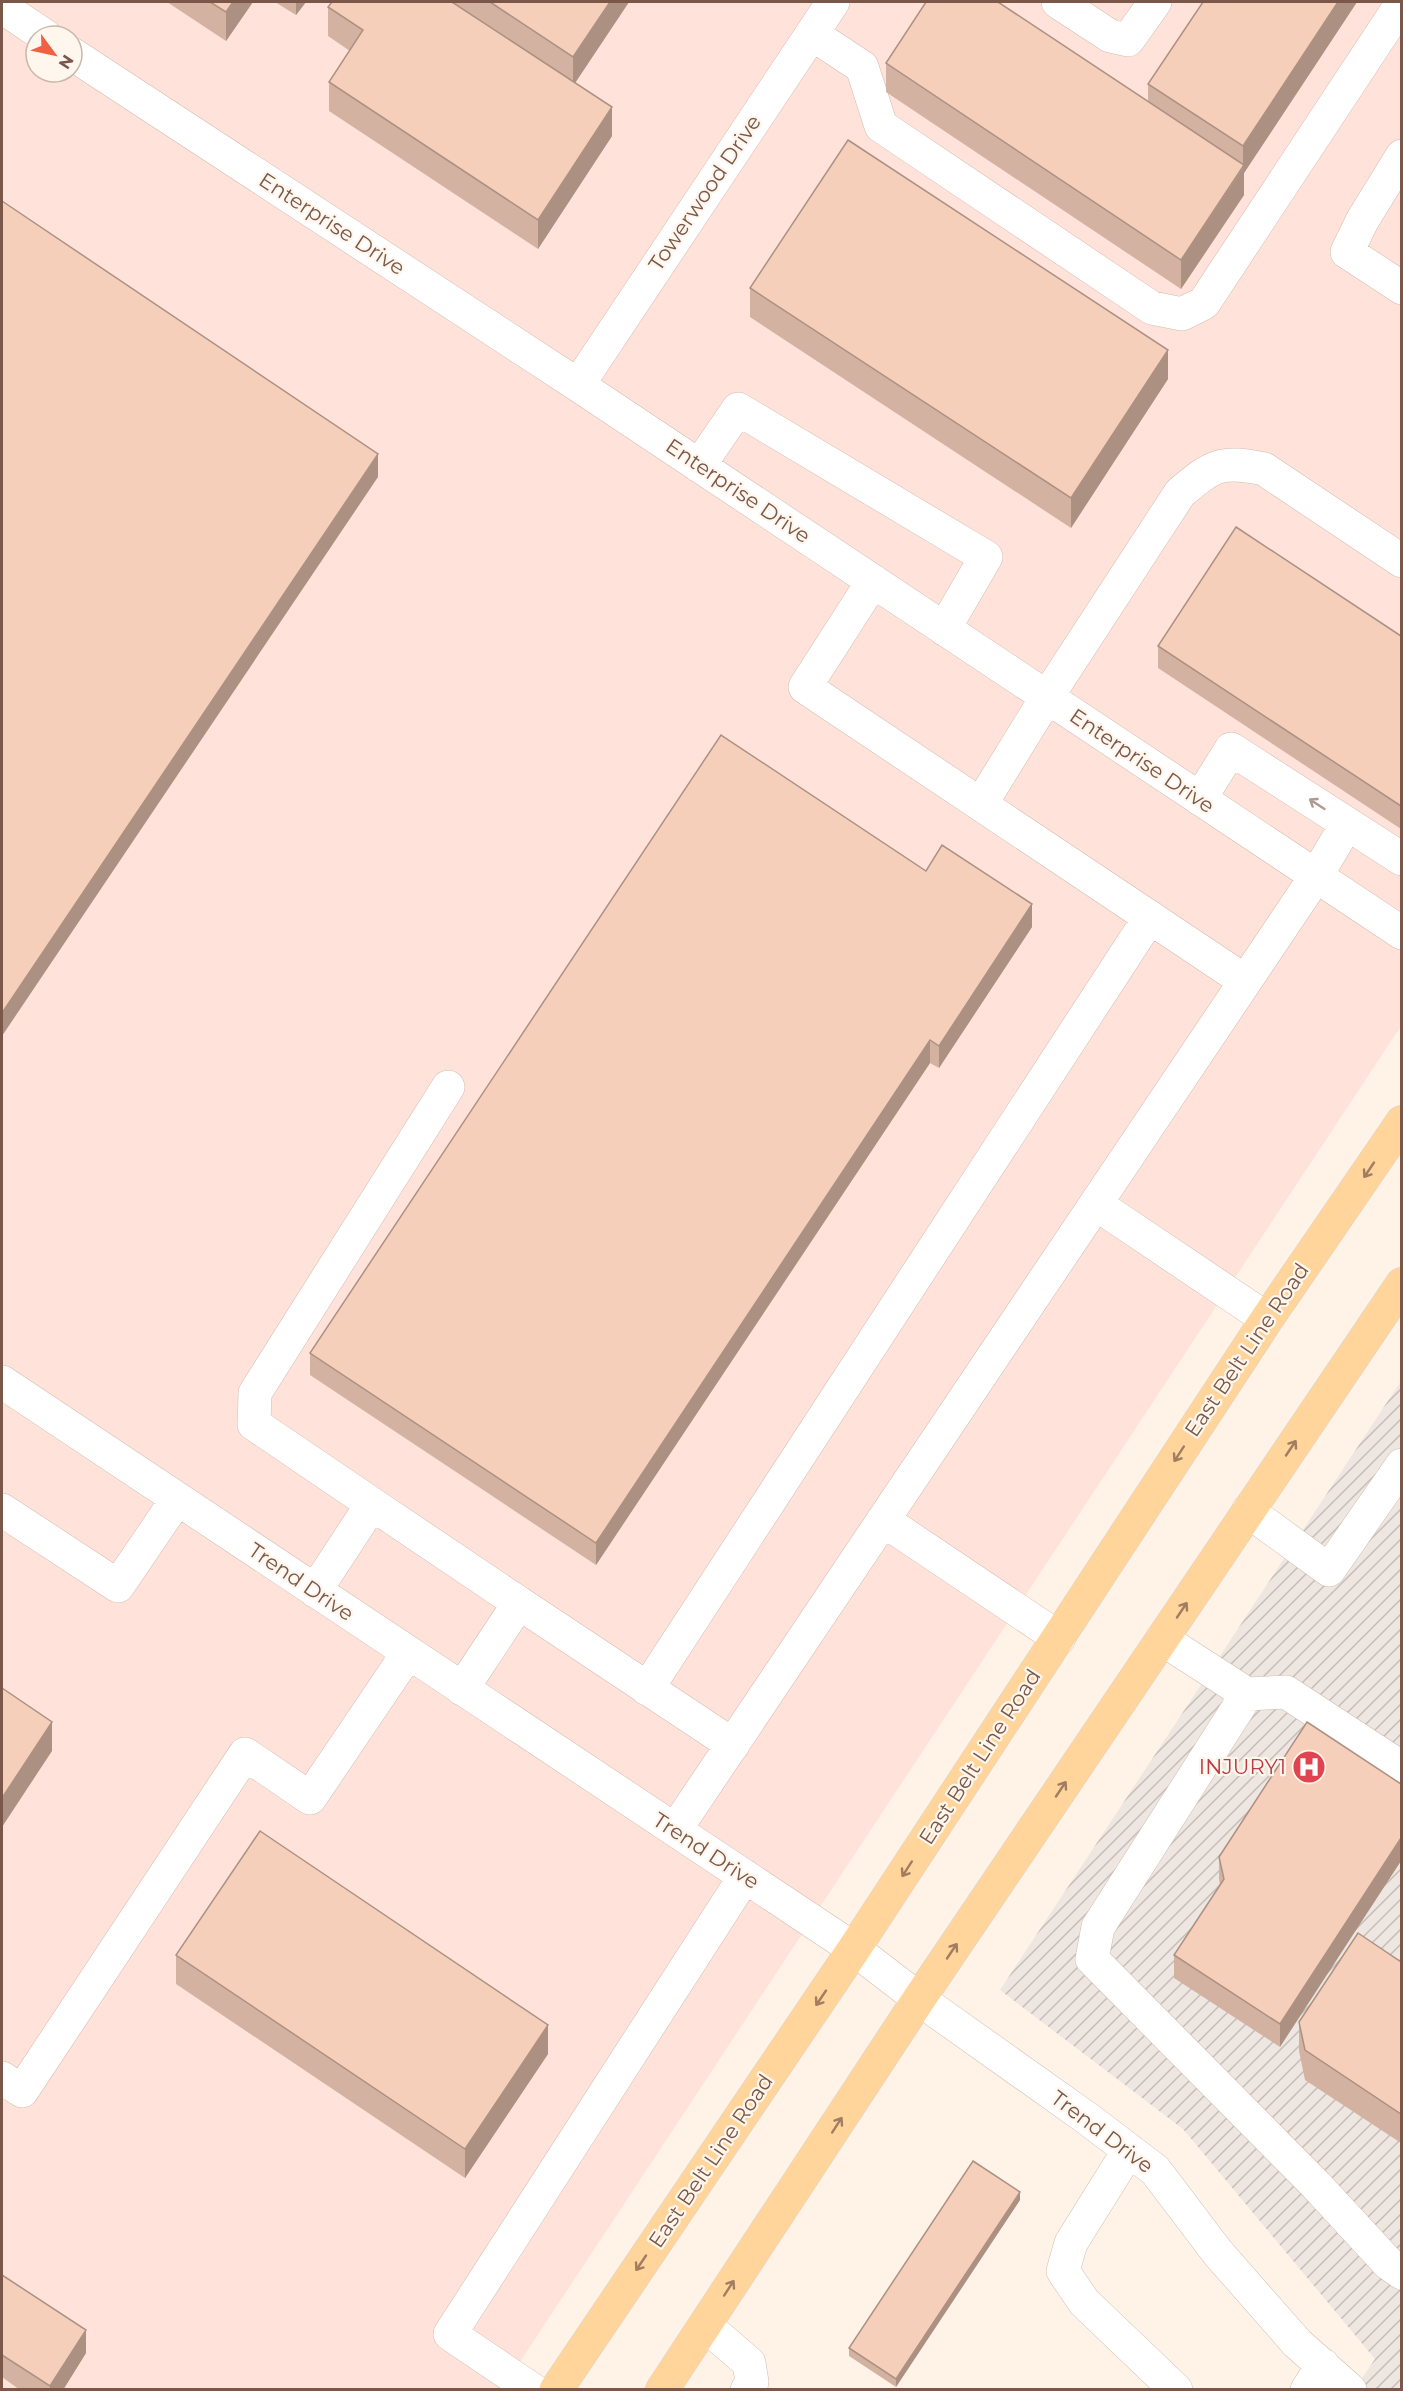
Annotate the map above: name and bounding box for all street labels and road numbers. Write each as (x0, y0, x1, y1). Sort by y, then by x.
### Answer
street label: Towerwood Drive (643, 110, 766, 275)
street label: Enterprise Drive (255, 167, 410, 280)
street label: Enterprise Drive (661, 433, 815, 548)
street label: Enterprise Drive (1065, 703, 1219, 818)
street label: East Belt Line Road (1179, 1258, 1314, 1441)
street label: Trend Drive (244, 1537, 359, 1626)
street label: East Belt Line Road (914, 1664, 1046, 1849)
street label: Trend Drive (648, 1807, 764, 1894)
street label: East Belt Line Road (643, 2069, 778, 2252)
street label: Trend Drive (1046, 2085, 1158, 2178)

